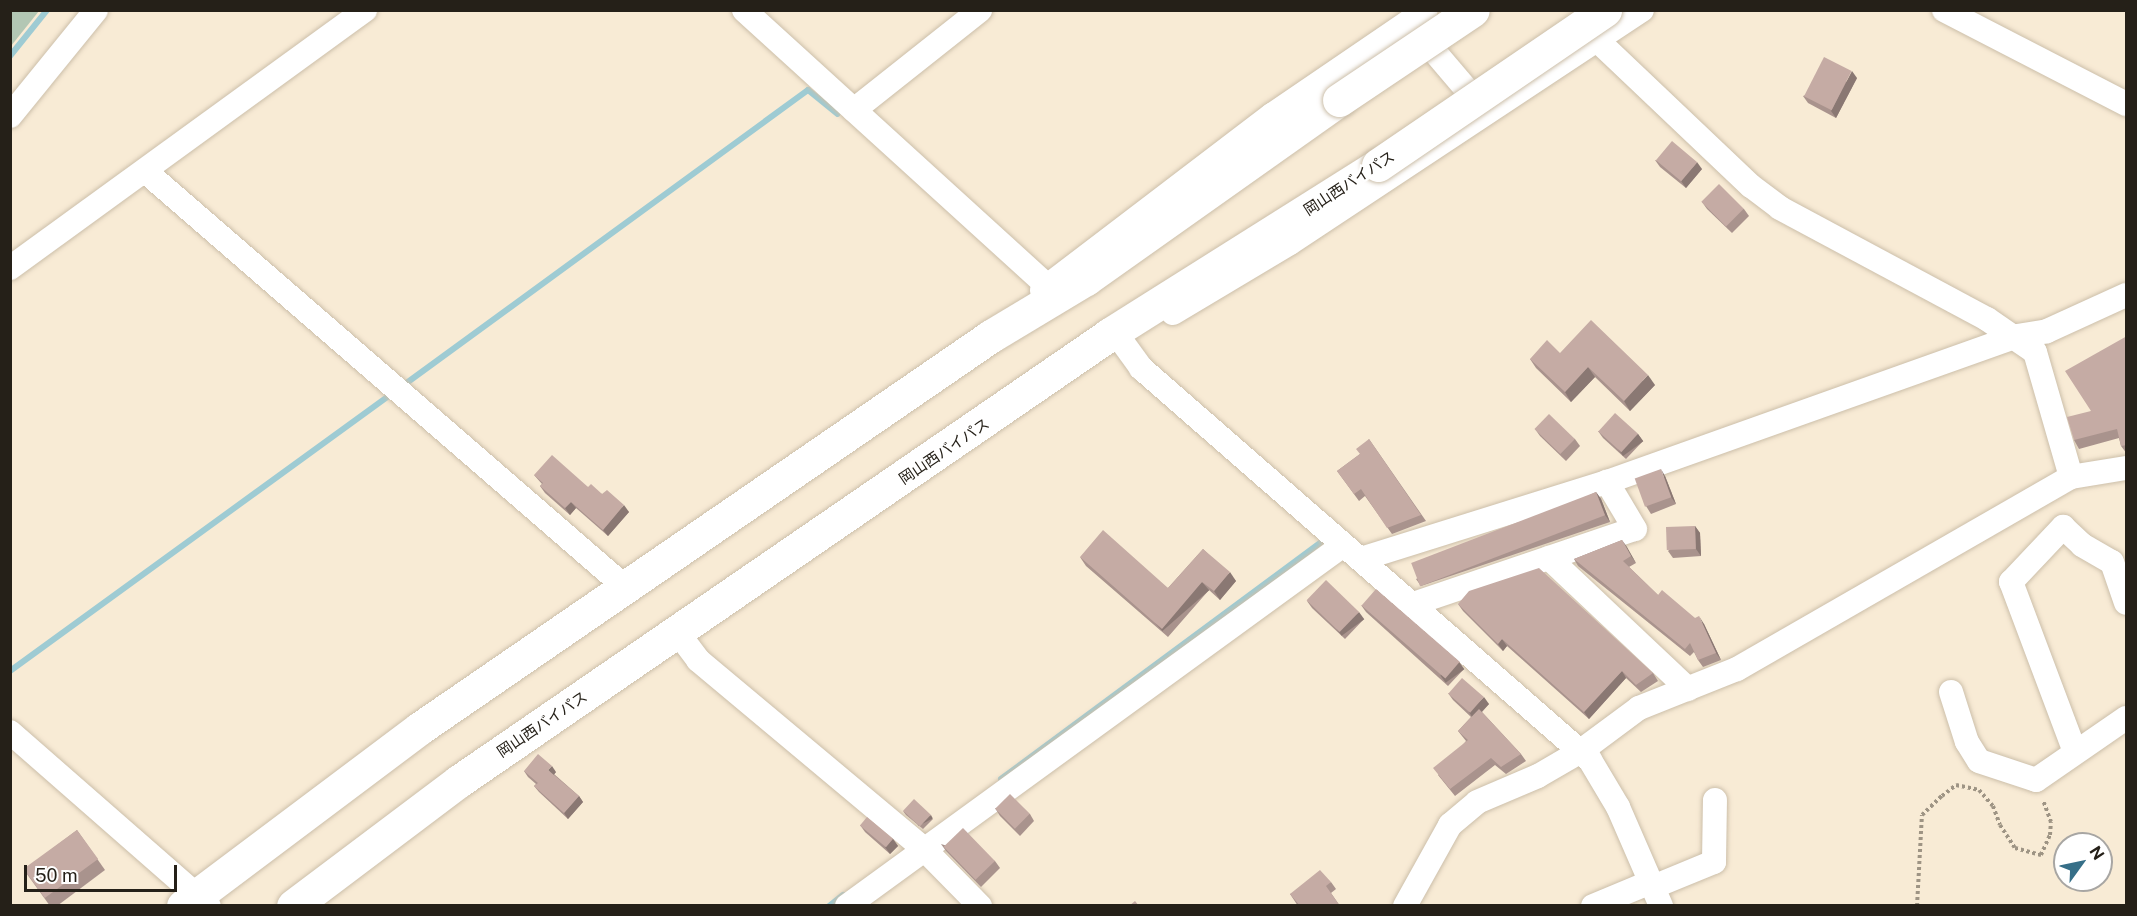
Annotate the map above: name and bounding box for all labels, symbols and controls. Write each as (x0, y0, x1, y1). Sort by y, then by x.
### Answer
street label: 岡山西バイパス (1300, 147, 1398, 219)
street label: 岡山西バイパス (895, 414, 993, 488)
street label: 岡山西バイパス (493, 687, 591, 761)
north arrow (2053, 832, 2113, 892)
text: N (2085, 843, 2108, 863)
scale bar (27, 853, 180, 891)
text: 50 m (35, 865, 78, 886)

